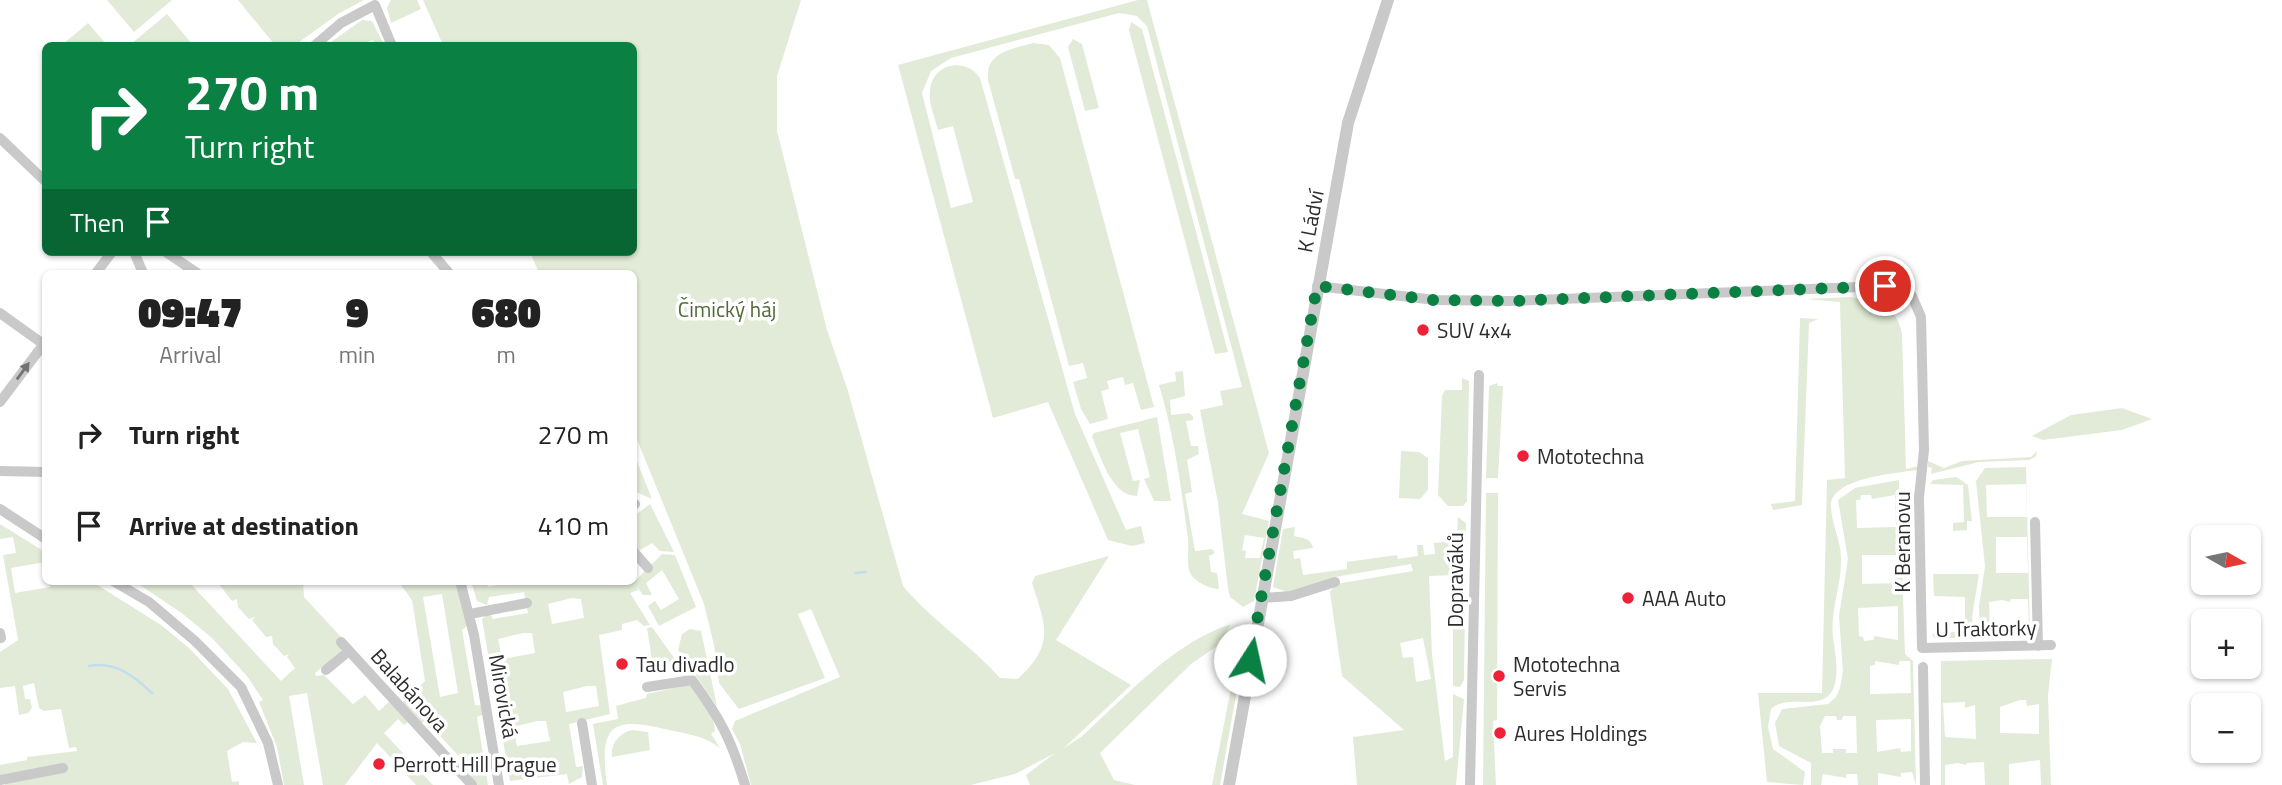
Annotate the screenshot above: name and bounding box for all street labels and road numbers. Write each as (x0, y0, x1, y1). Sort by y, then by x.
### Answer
street label: K Ládví (1288, 186, 1332, 255)
street label: K Beranovu (1886, 491, 1918, 593)
street label: Dopraváků (1439, 532, 1471, 628)
street label: U Traktorky (1935, 611, 2037, 645)
street label: Balabánova (364, 641, 457, 739)
street label: Mirovická (481, 652, 527, 741)

